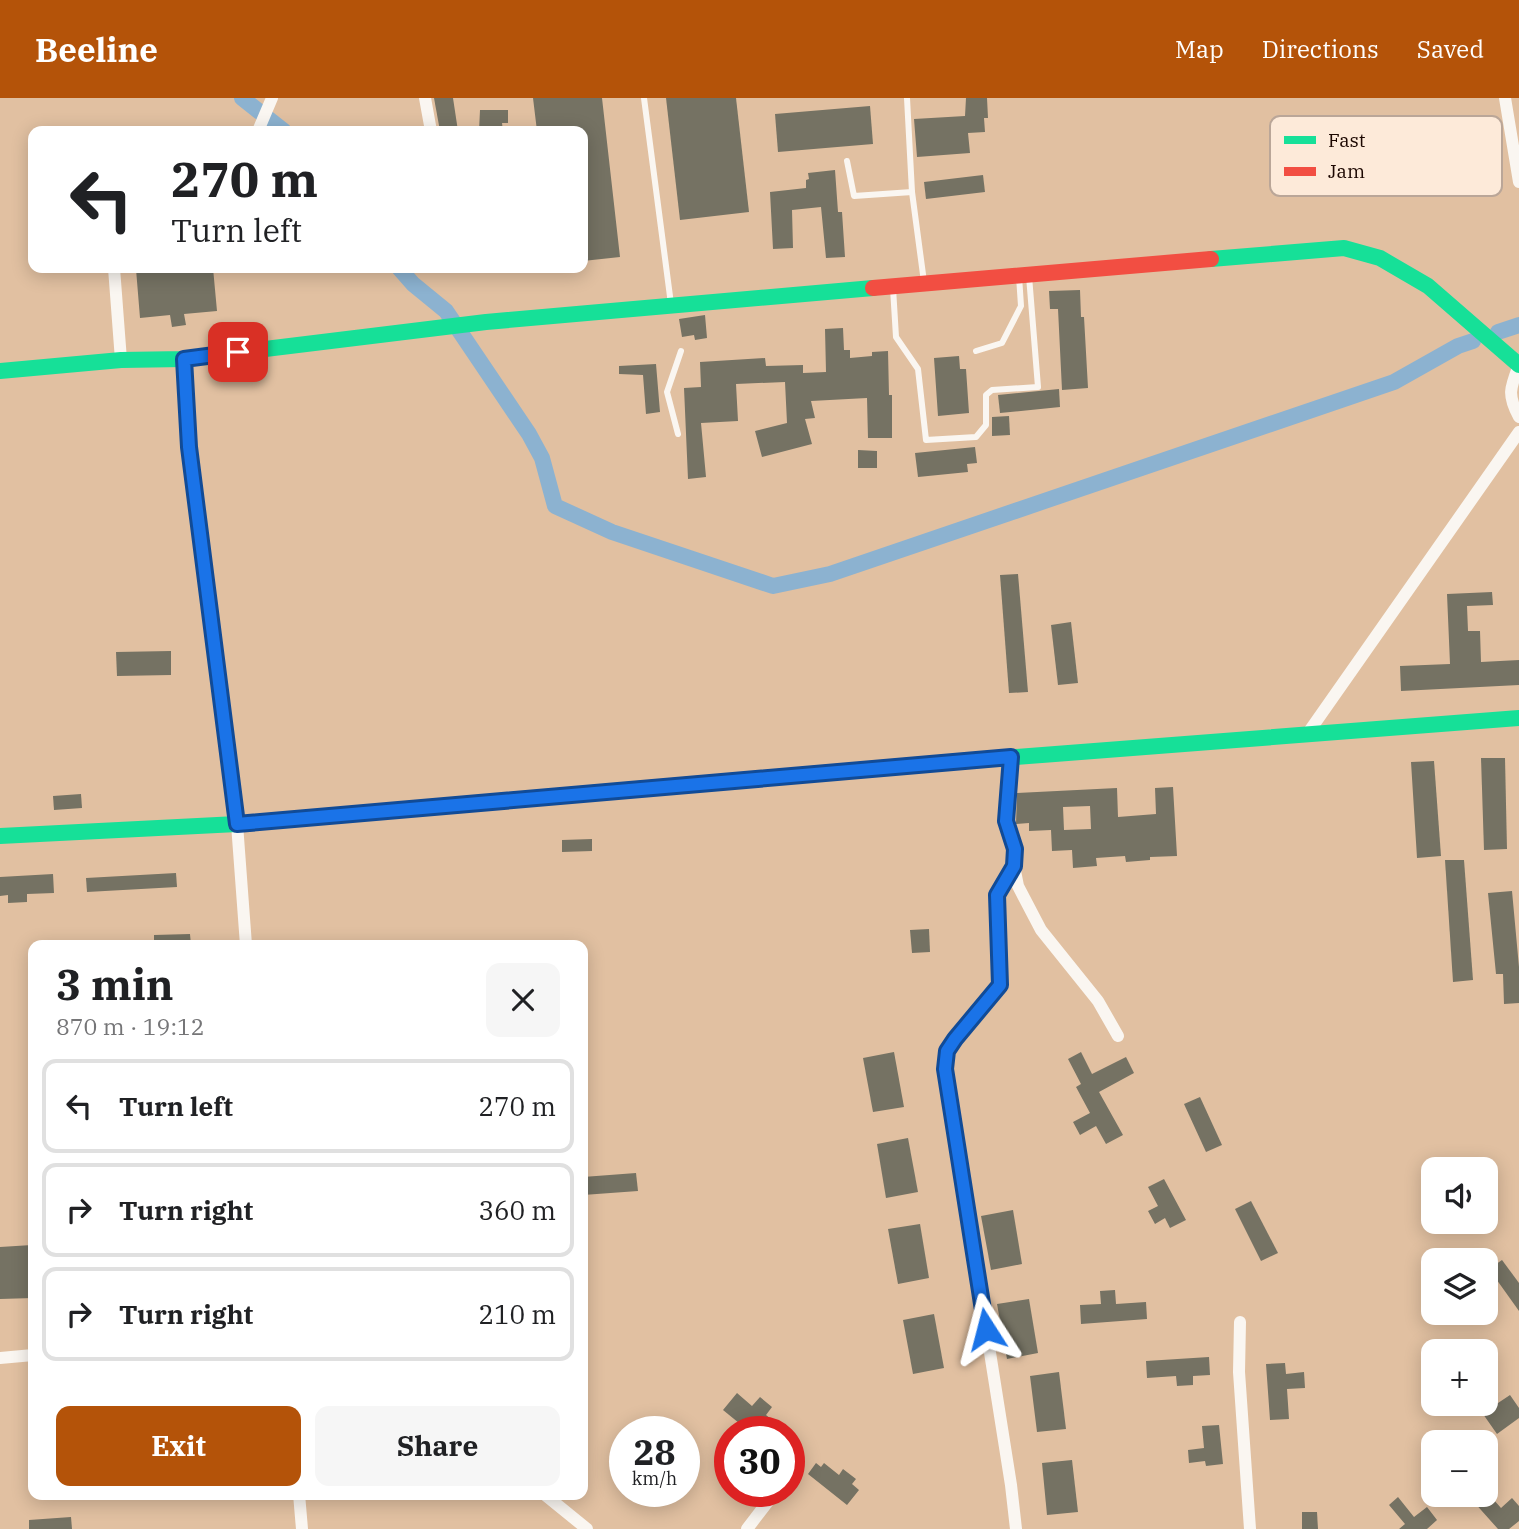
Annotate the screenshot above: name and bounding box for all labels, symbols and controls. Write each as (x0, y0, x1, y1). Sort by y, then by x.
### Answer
text: Beeline (35, 28, 158, 71)
text: Map (1175, 33, 1224, 65)
text: Directions (1262, 33, 1379, 65)
text: Saved (1417, 33, 1484, 65)
legend (1270, 116, 1502, 196)
text: Fast (1328, 128, 1366, 152)
text: 270 m (171, 147, 318, 210)
icon: left (56, 154, 147, 245)
text: Jam (1328, 159, 1365, 183)
text: Turn left (171, 209, 302, 251)
pin (208, 322, 268, 382)
icon: arrive (219, 333, 257, 371)
text: 3 min (56, 957, 174, 1012)
button: close (486, 963, 560, 1037)
text: 870 m · 19:12 (56, 1011, 205, 1041)
icon: left (60, 1087, 98, 1125)
text: Turn left (119, 1089, 233, 1123)
text: 270 m (478, 1089, 556, 1123)
map controls (1421, 1157, 1498, 1507)
button: sound (1421, 1157, 1498, 1234)
icon: right (60, 1191, 98, 1229)
text: Turn right (119, 1193, 253, 1227)
text: 360 m (478, 1193, 556, 1227)
button: layers (1421, 1248, 1498, 1325)
position arrow (949, 1292, 1023, 1366)
icon: right (60, 1295, 98, 1333)
text: Turn right (119, 1297, 253, 1331)
text: 210 m (478, 1297, 556, 1331)
button: + (1421, 1339, 1498, 1416)
button: Exit (56, 1406, 301, 1486)
button: Share (315, 1406, 560, 1486)
speed limit sign: 30 (714, 1416, 805, 1507)
text: 28 (633, 1429, 676, 1475)
button: − (1421, 1430, 1498, 1507)
text: km/h (632, 1467, 677, 1490)

